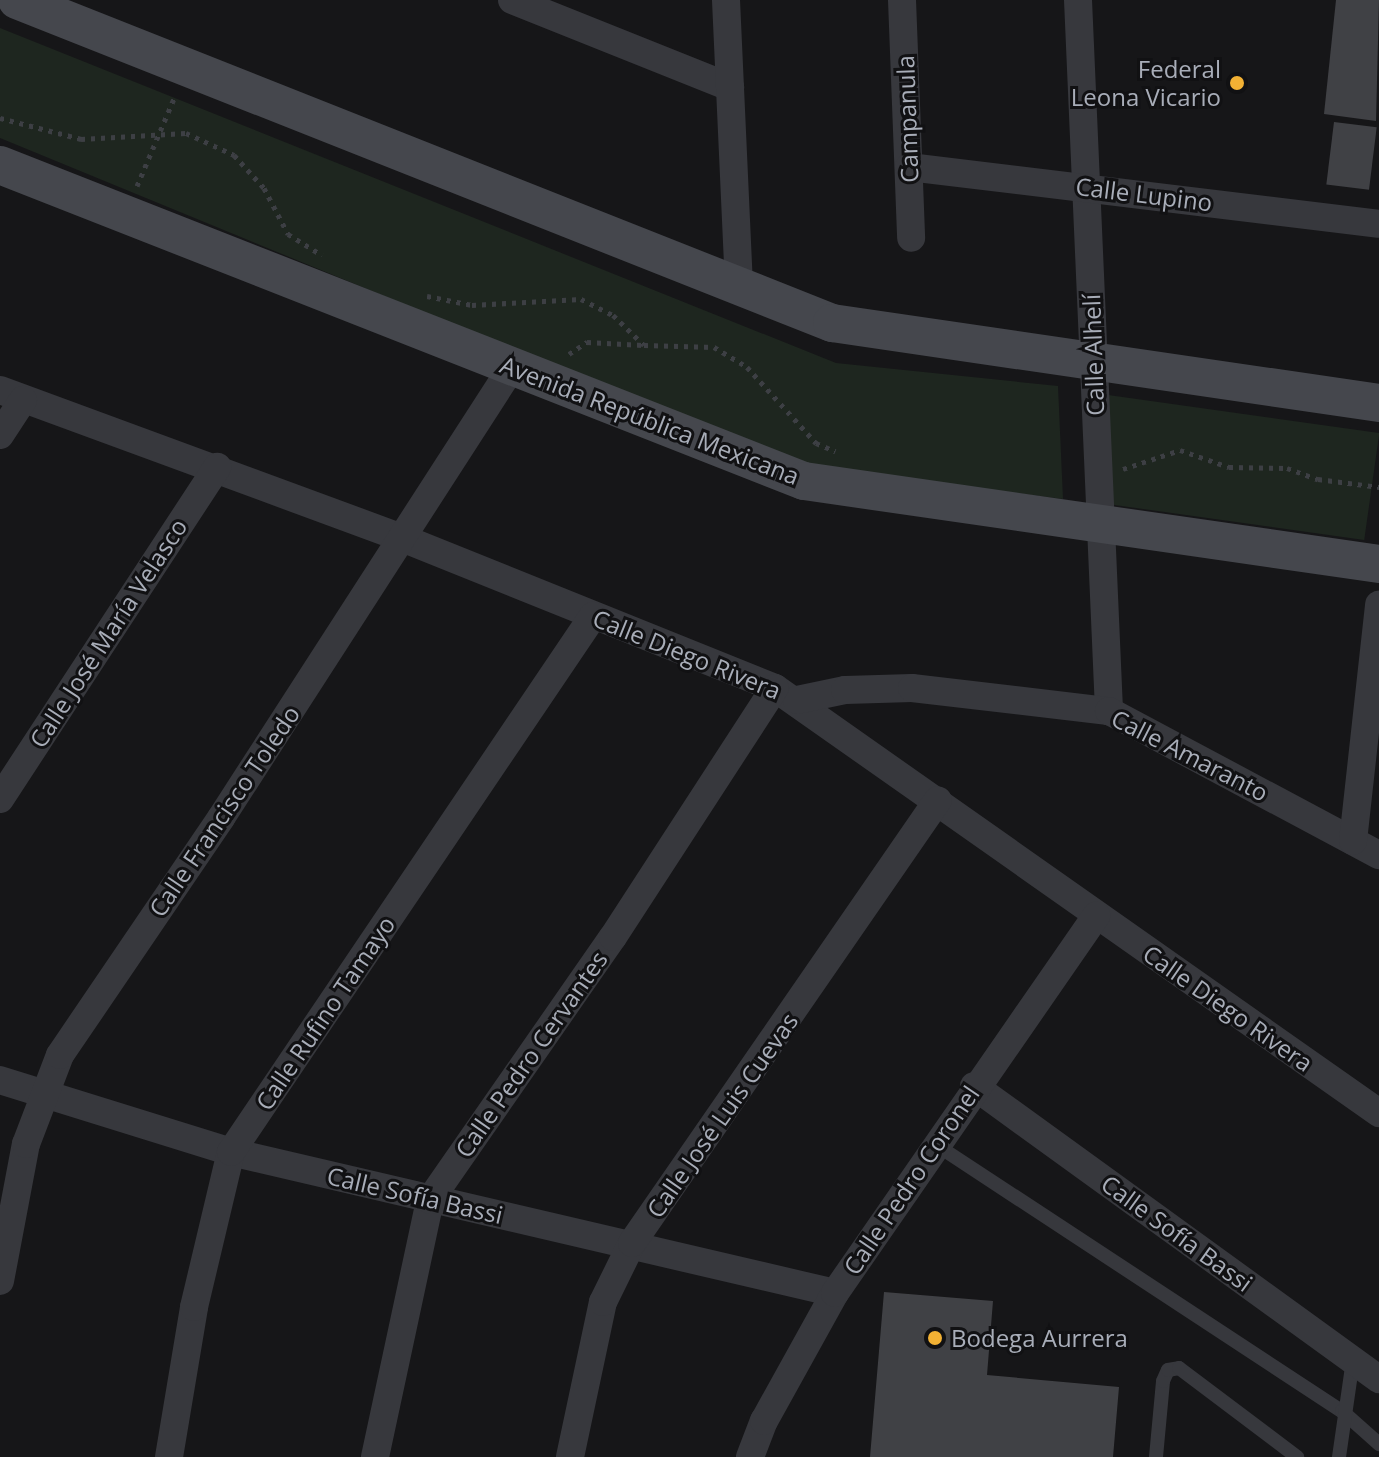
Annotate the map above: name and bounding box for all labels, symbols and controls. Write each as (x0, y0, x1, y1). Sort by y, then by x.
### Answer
street label: Campanula (890, 55, 924, 183)
place label: Federal Leona Vicario (1071, 55, 1221, 111)
marker: Federal Leona Vicario (1228, 74, 1246, 92)
street label: Calle Lupino (1074, 171, 1214, 217)
street label: Calle Alhelí (1076, 294, 1110, 416)
street label: Avenida República Mexicana (496, 350, 804, 490)
street label: Calle José María Velasco (23, 513, 193, 753)
street label: Calle Diego Rivera (589, 603, 785, 705)
street label: Calle Francisco Toledo (143, 700, 305, 922)
street label: Calle Amaranto (1107, 703, 1273, 807)
street label: Calle Rufino Tamayo (249, 910, 401, 1116)
street label: Calle Diego Rivera (1138, 939, 1318, 1077)
street label: Calle Pedro Cervantes (449, 945, 613, 1163)
street label: Calle José Luis Cuevas (640, 1007, 804, 1223)
street label: Calle Pedro Coronel (837, 1080, 985, 1280)
street label: Calle Sofía Bassi (324, 1161, 506, 1229)
street label: Calle Sofía Bassi (1096, 1169, 1258, 1297)
place label: Bodega Aurrera (951, 1324, 1128, 1352)
marker: Bodega Aurrera (926, 1329, 944, 1347)

